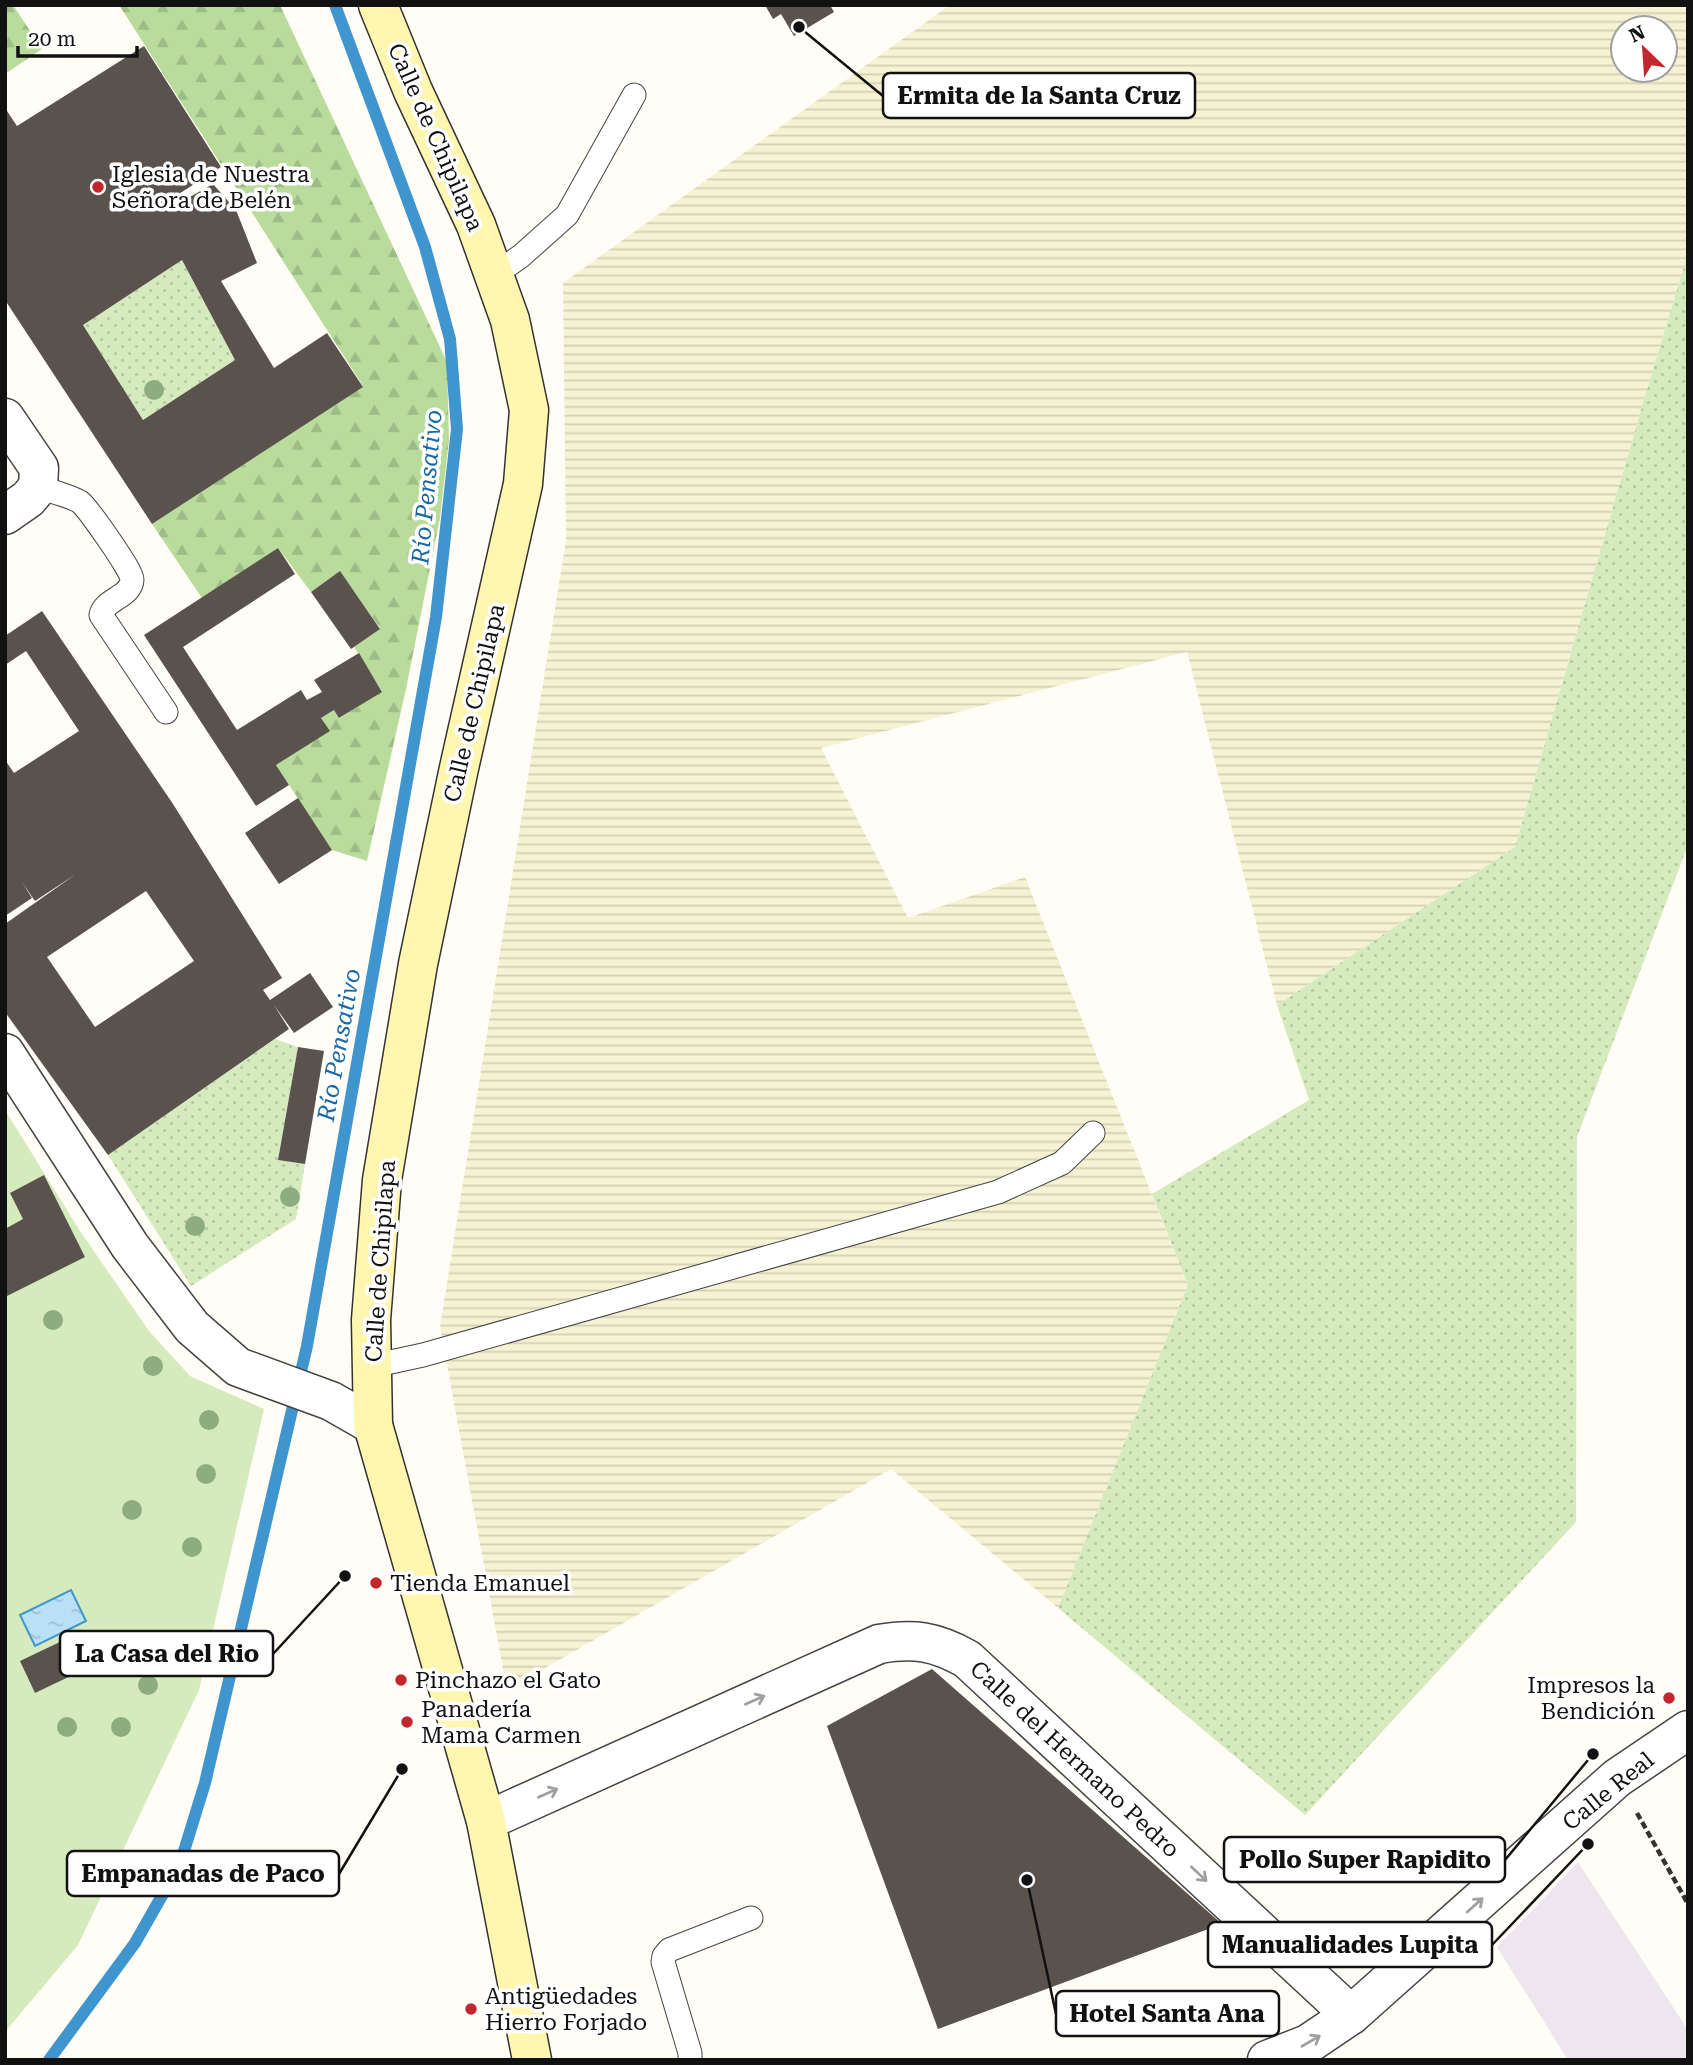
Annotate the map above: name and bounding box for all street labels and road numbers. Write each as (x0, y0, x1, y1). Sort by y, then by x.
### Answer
street label: Calle de Chipilapa (382, 39, 489, 236)
street label: Calle de Chipilapa (439, 601, 511, 805)
street label: Calle de Chipilapa (360, 1158, 401, 1363)
street label: Calle del Hermano Pedro (965, 1655, 1185, 1863)
street label: Calle Real (1557, 1746, 1659, 1836)

